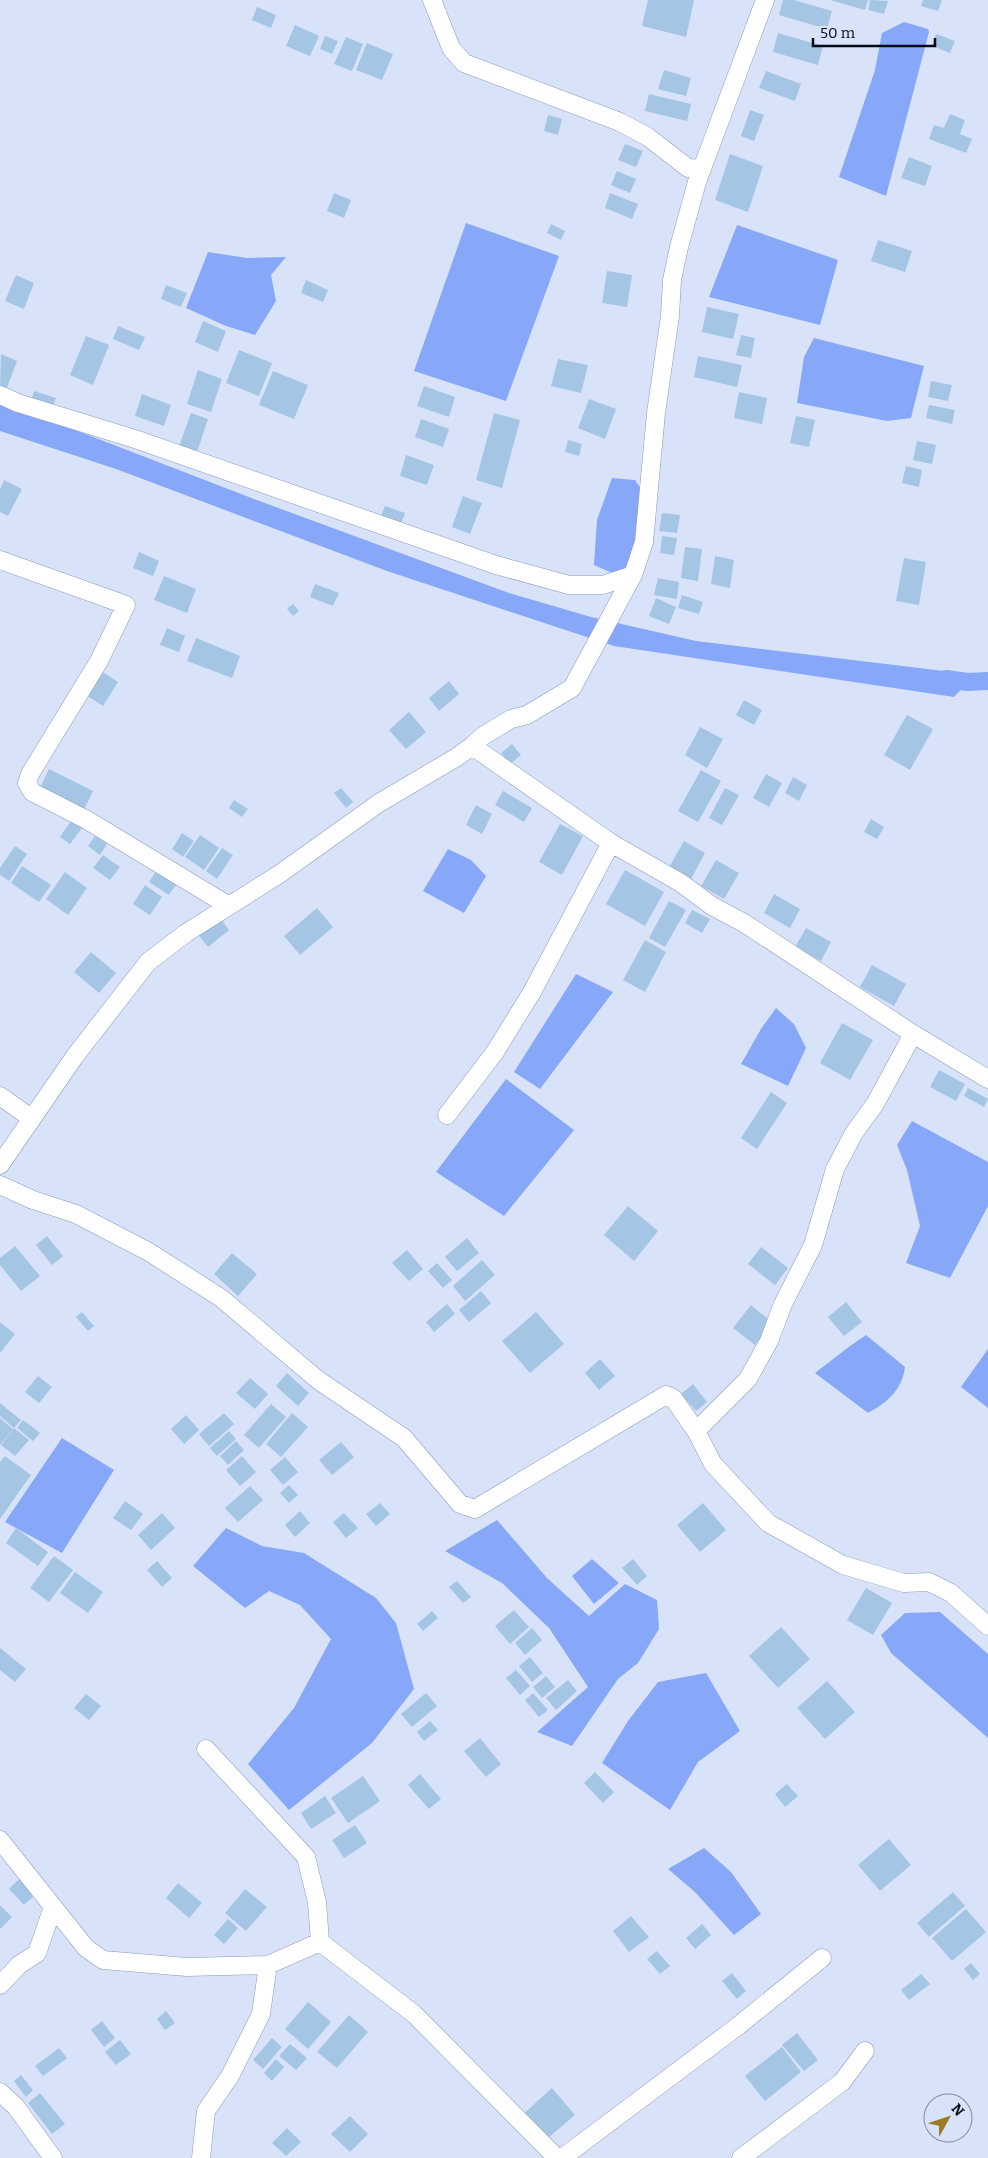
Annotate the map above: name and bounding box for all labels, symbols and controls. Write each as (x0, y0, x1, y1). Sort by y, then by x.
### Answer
scale bar (813, 15, 936, 47)
text: 50 m (820, 24, 856, 42)
north arrow (923, 2093, 973, 2143)
text: N (948, 2100, 968, 2120)

